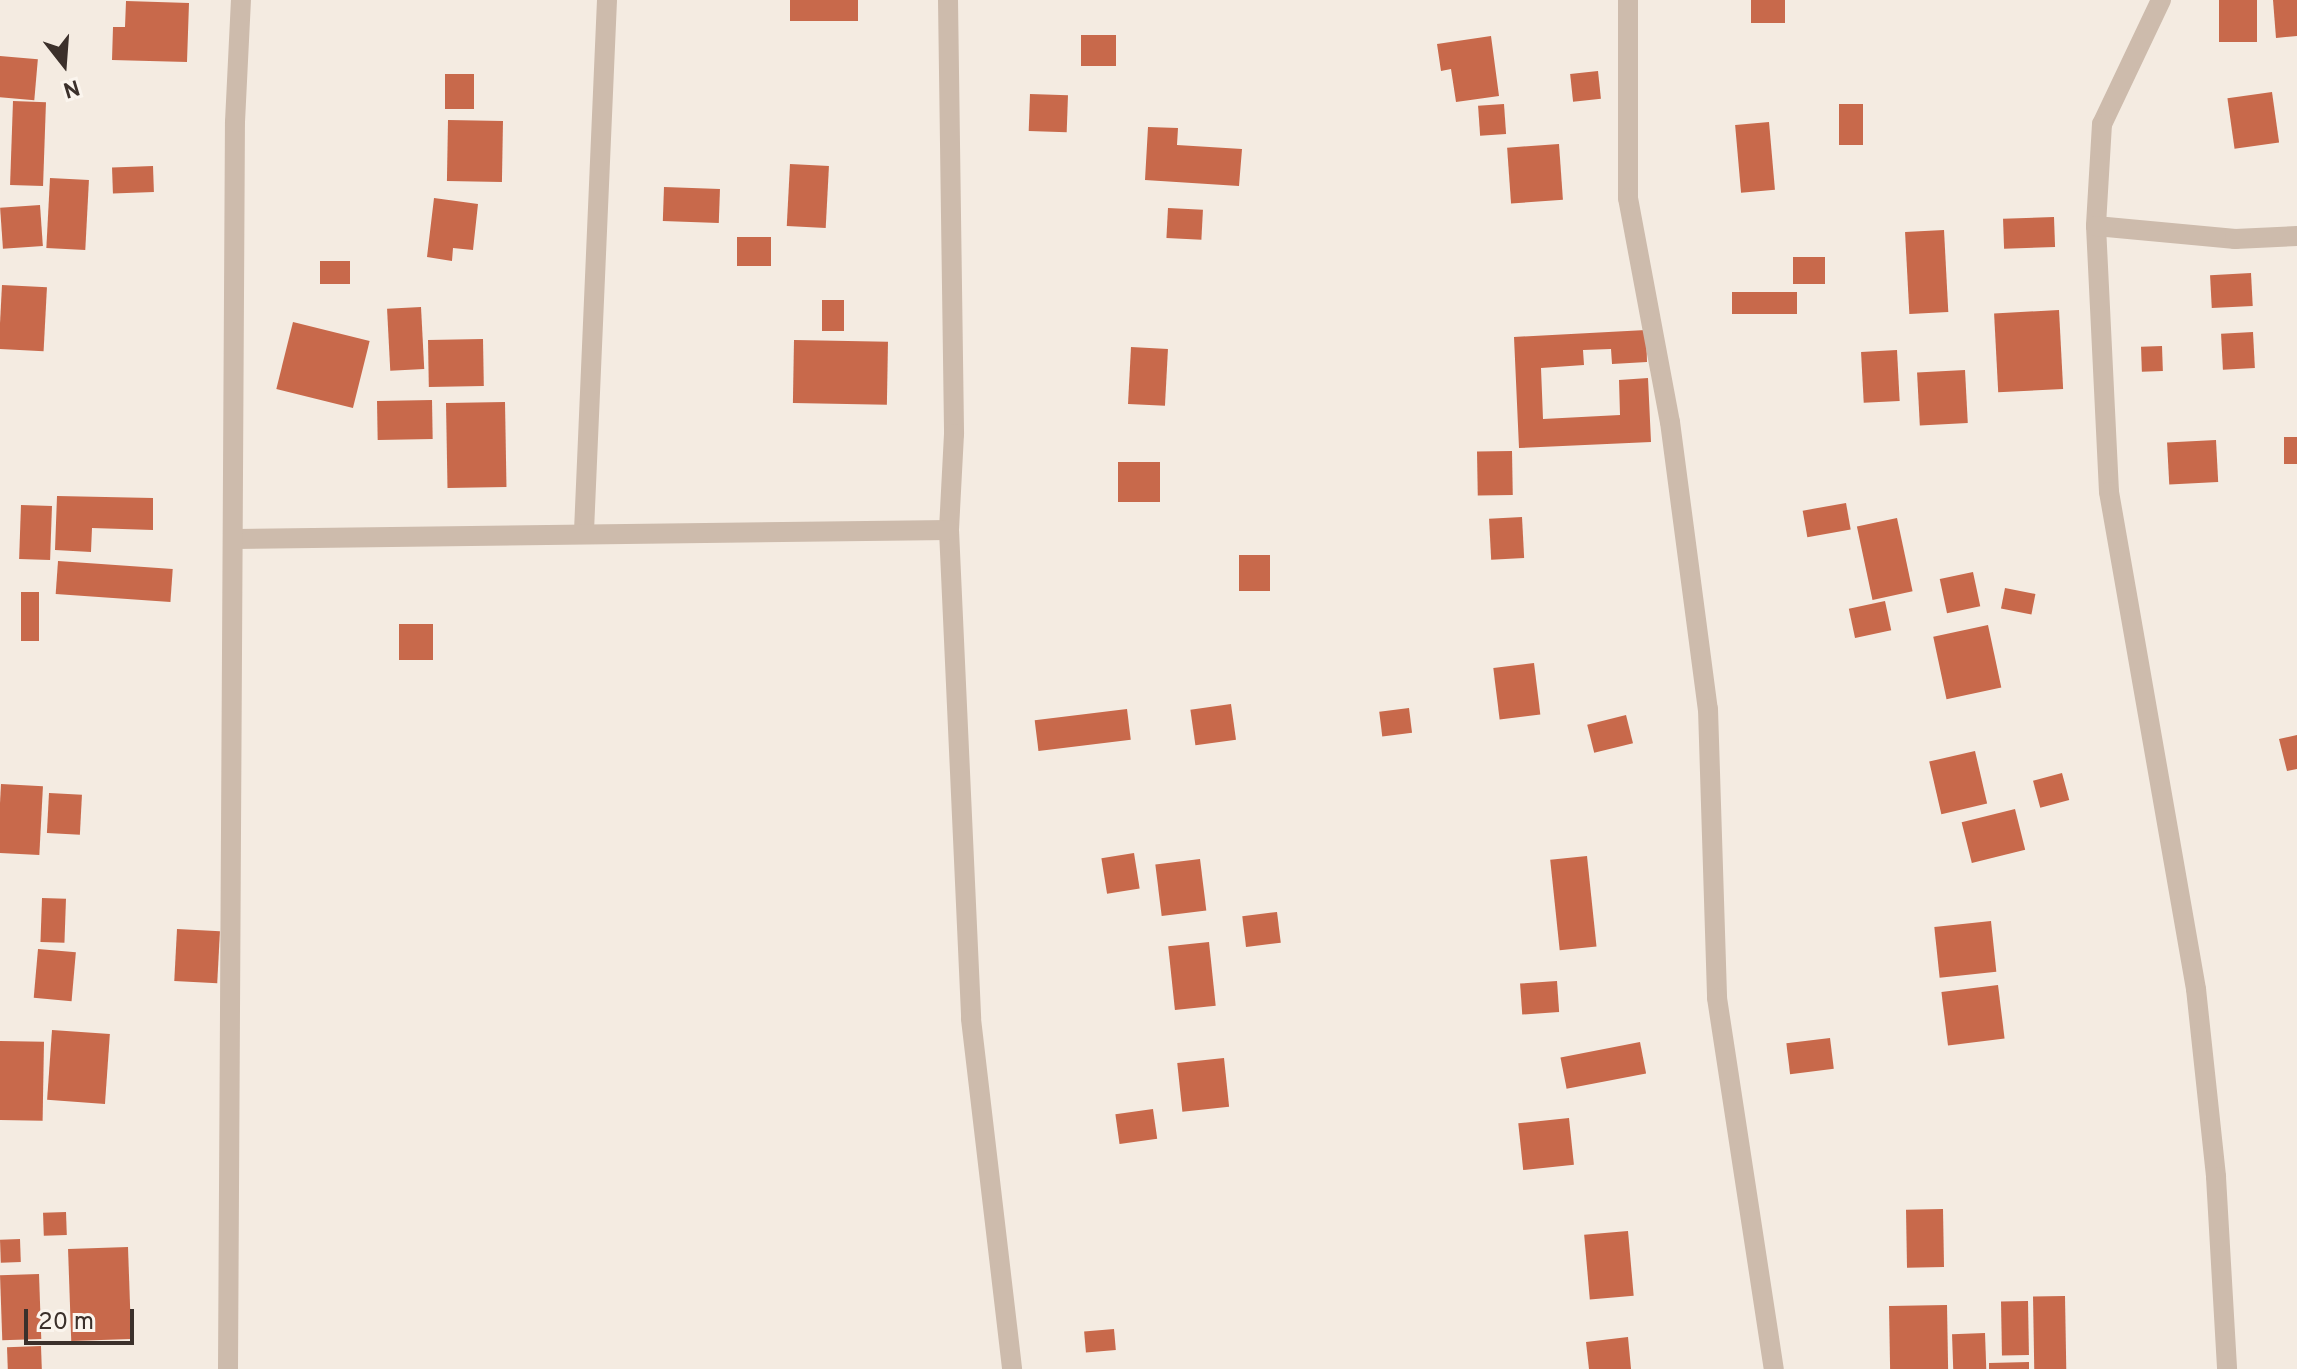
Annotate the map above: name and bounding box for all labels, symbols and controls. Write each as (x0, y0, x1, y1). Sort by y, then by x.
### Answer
north arrow (24, 24, 104, 104)
text: N (60, 72, 83, 103)
scale bar (28, 1293, 138, 1343)
text: 20 m (38, 1308, 94, 1338)

